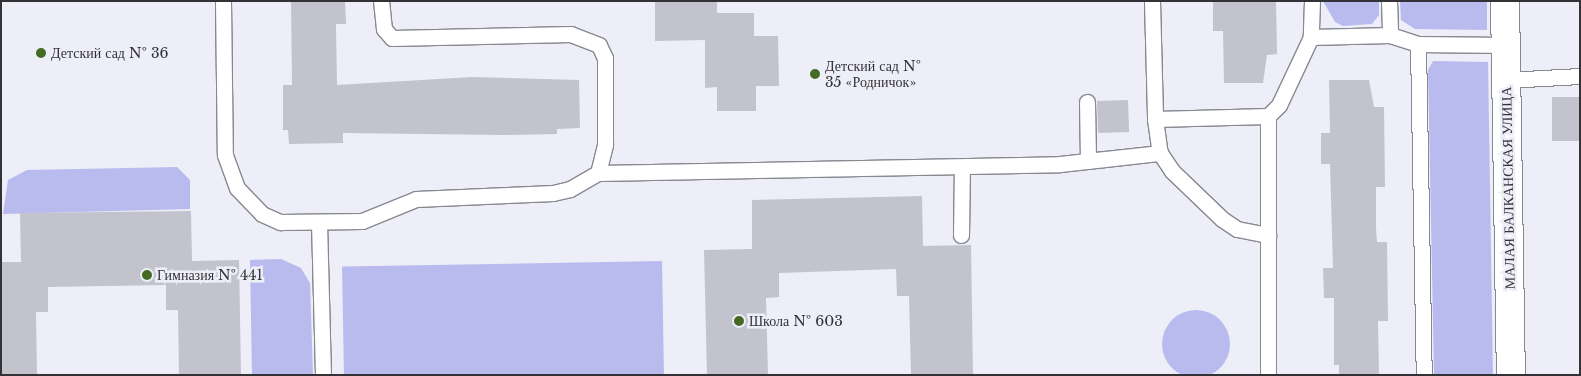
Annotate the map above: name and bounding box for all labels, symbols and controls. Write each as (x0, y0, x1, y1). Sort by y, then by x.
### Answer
place label: Детский сад № 36 (51, 45, 169, 61)
marker: Детский сад № 36 (35, 47, 47, 59)
place label: Детский сад № 35 «Родничок» (825, 58, 921, 90)
marker: Детский сад № 35 «Родничок» (809, 68, 821, 80)
street label: МАЛАЯ БАЛКАНСКАЯ УЛИЦА (1498, 86, 1518, 290)
place label: Гимназия № 441 (157, 267, 263, 283)
marker: Гимназия № 441 (141, 269, 153, 281)
place label: Школа № 603 (749, 313, 843, 329)
marker: Школа № 603 (733, 315, 745, 327)

